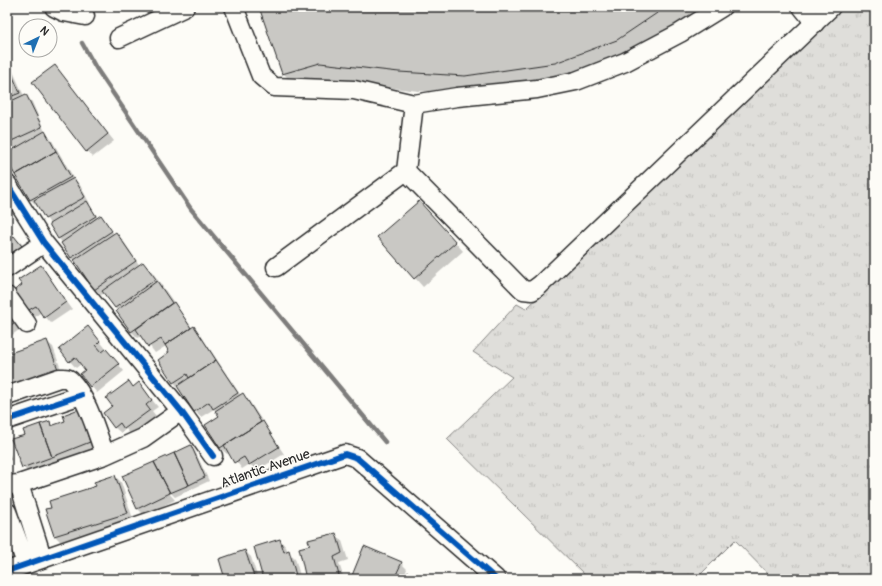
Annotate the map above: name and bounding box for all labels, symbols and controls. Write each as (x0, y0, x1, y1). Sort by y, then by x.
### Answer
north arrow (18, 18, 58, 58)
text: N (37, 24, 52, 39)
street label: Atlantic Avenue (218, 445, 312, 492)

